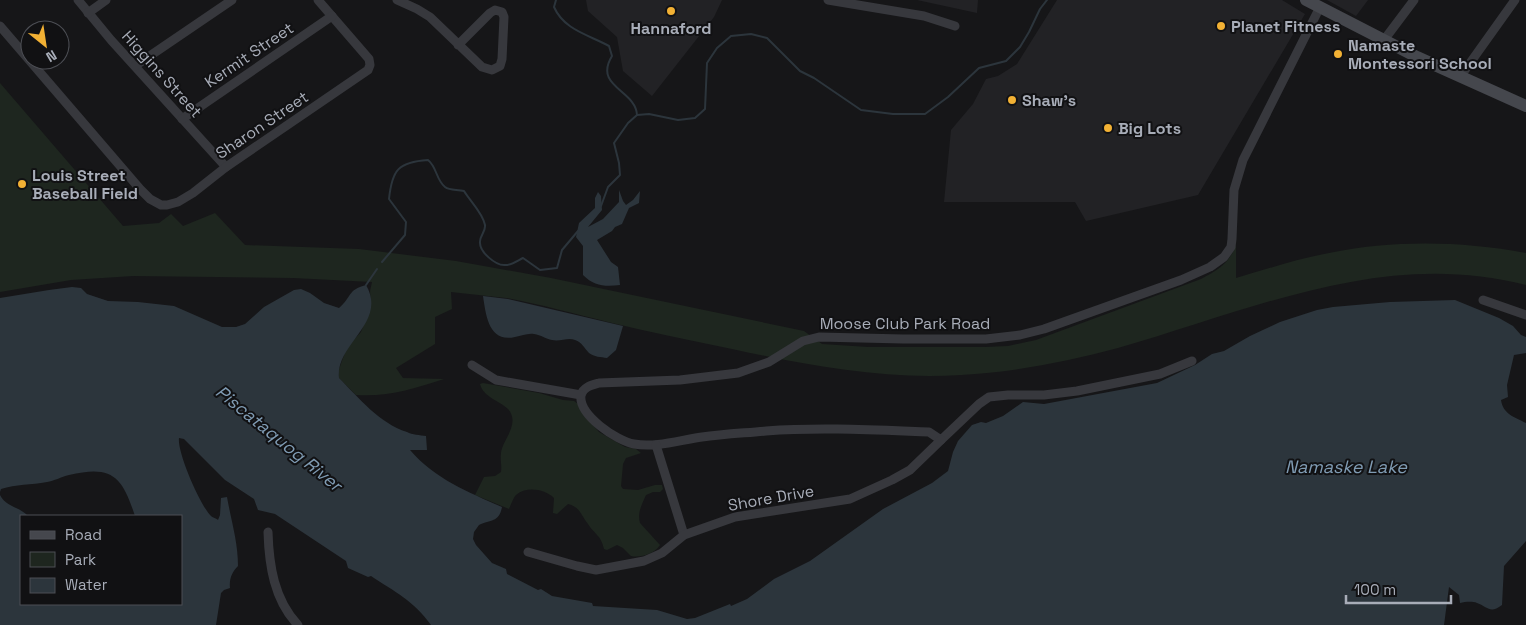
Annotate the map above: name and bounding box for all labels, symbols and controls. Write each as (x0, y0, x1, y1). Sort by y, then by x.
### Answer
marker: Hannaford (665, 5, 677, 17)
place label: Planet Fitness (1231, 16, 1340, 37)
street label: Kermit Street (200, 18, 298, 92)
place label: Hannaford (631, 18, 711, 39)
north arrow (20, 20, 70, 70)
marker: Planet Fitness (1215, 20, 1227, 32)
street label: Higgins Street (117, 26, 207, 122)
place label: Namaste Montessori School (1348, 35, 1492, 74)
text: N (43, 46, 60, 66)
marker: Namaste Montessori School (1332, 48, 1344, 60)
street label: Sharon Street (212, 86, 312, 164)
place label: Shaw's (1022, 90, 1076, 111)
marker: Shaw's (1006, 94, 1018, 106)
place label: Big Lots (1118, 118, 1181, 139)
marker: Big Lots (1102, 122, 1114, 134)
place label: Louis Street Baseball Field (32, 165, 138, 204)
marker: Louis Street Baseball Field (16, 178, 28, 190)
street label: Moose Club Park Road (820, 313, 990, 334)
water label: Piscataquog River (211, 380, 349, 497)
water label: Namaske Lake (1285, 455, 1408, 478)
street label: Shore Drive (726, 480, 816, 516)
legend (20, 515, 182, 605)
text: Road (65, 525, 102, 544)
text: Park (65, 550, 96, 569)
scale bar (1346, 572, 1451, 604)
text: Water (65, 575, 108, 594)
text: 100 m (1354, 580, 1396, 599)

